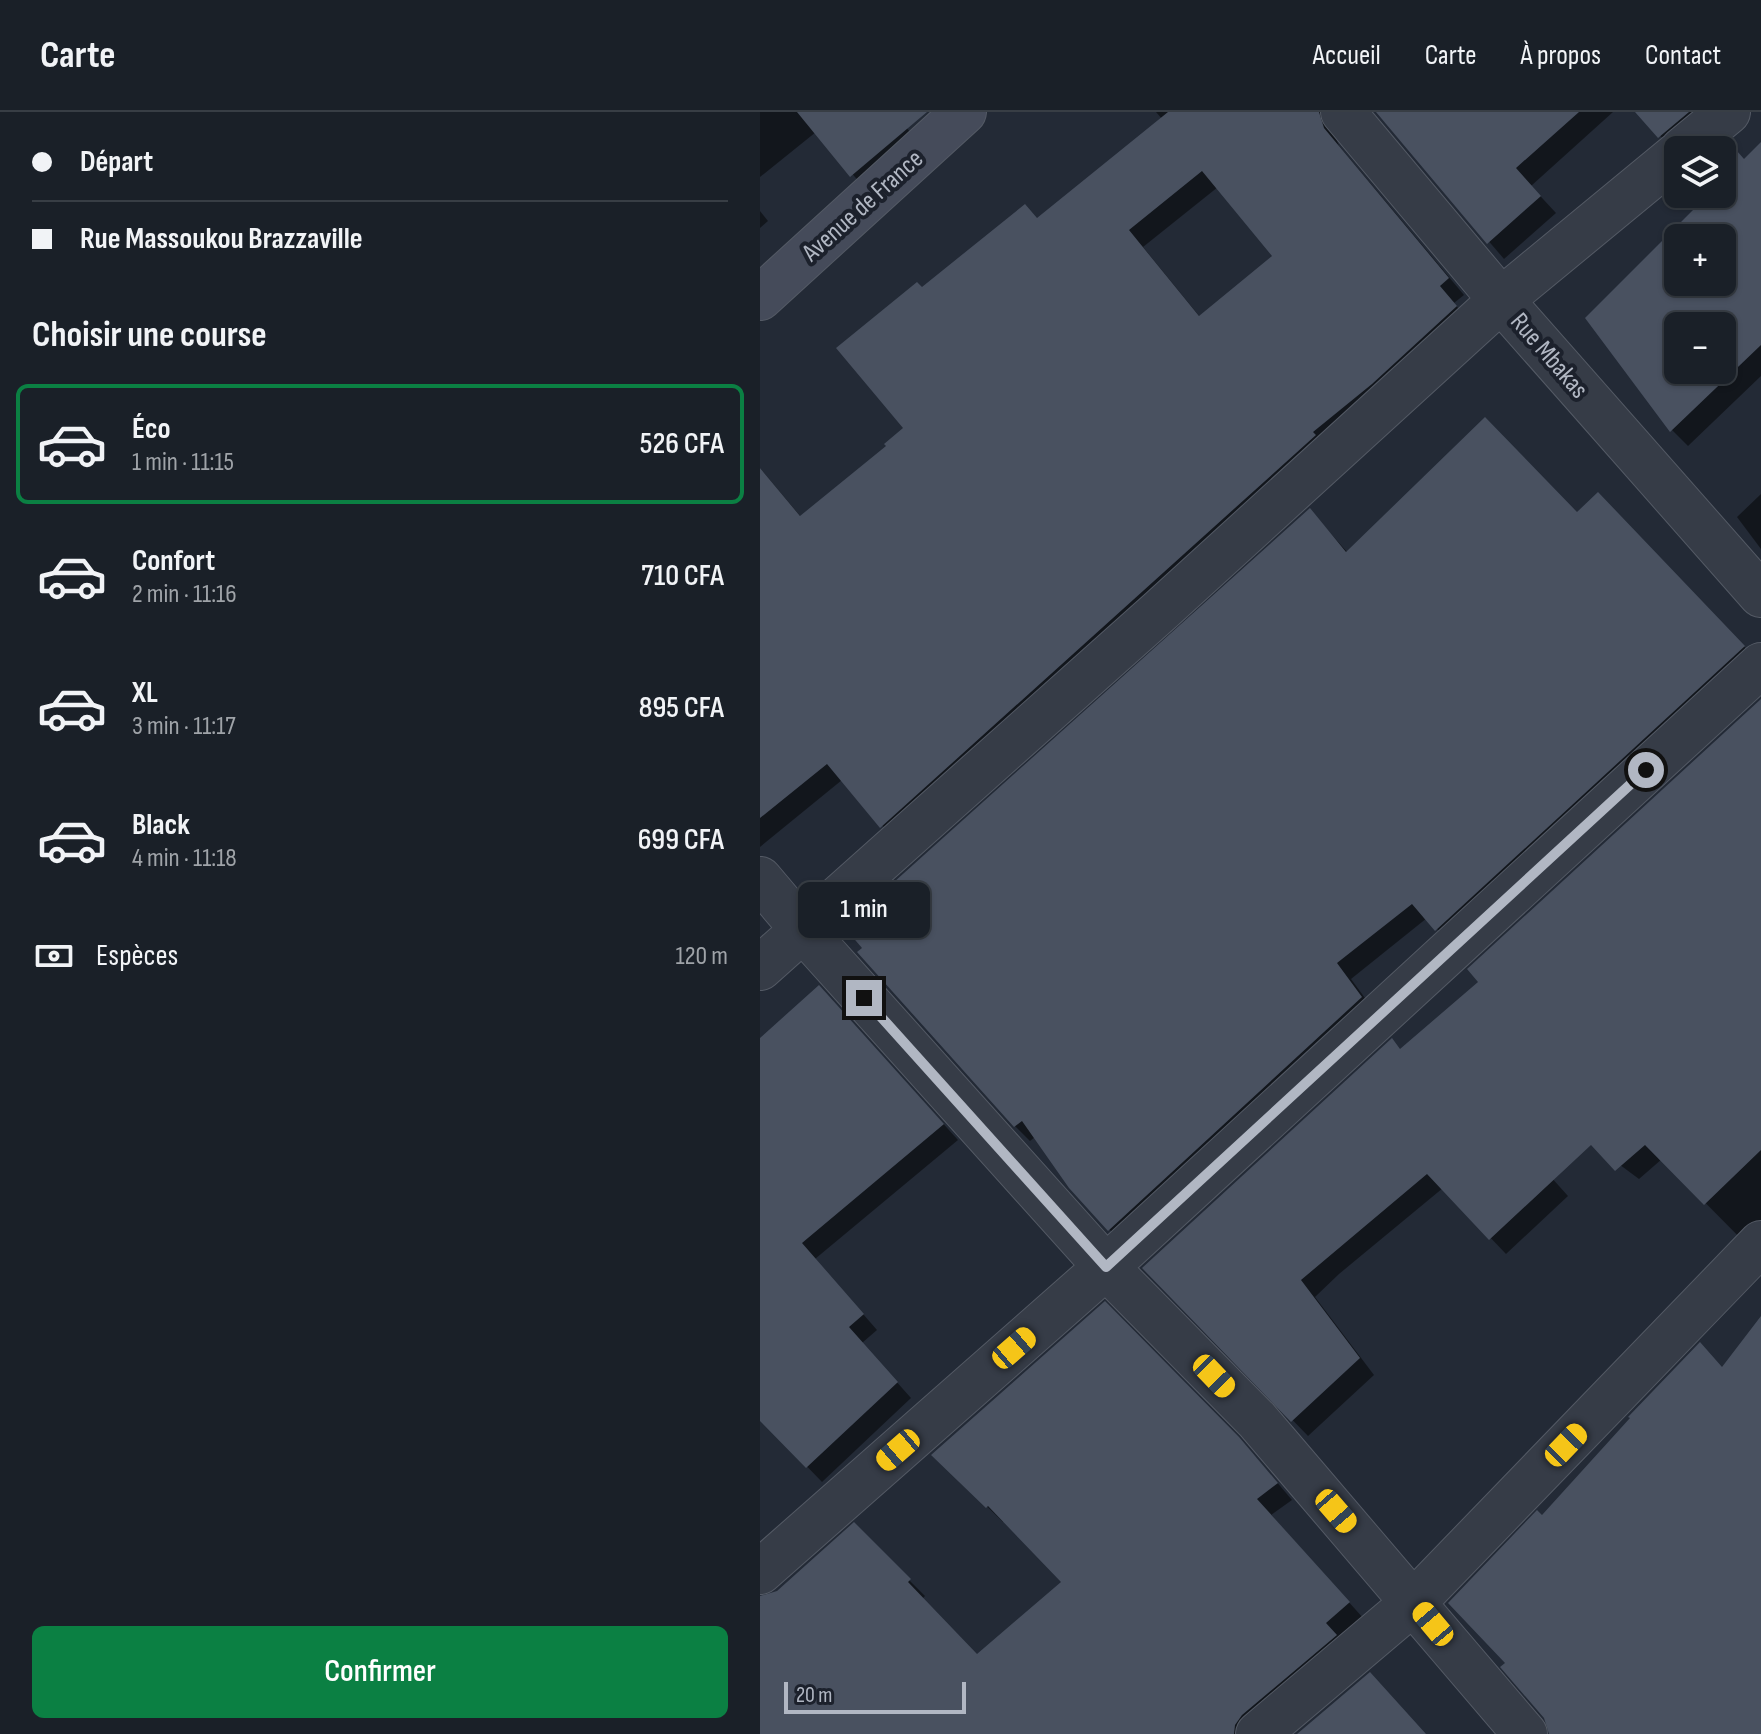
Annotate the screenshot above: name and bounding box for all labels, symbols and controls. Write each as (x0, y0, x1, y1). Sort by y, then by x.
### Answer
text: Carte (40, 33, 116, 78)
text: Accueil (1313, 39, 1381, 72)
text: Carte (1425, 39, 1477, 72)
text: À propos (1521, 39, 1601, 72)
text: Contact (1645, 39, 1721, 72)
map controls (1664, 136, 1736, 384)
button: layers (1664, 136, 1736, 208)
text: Départ (80, 144, 153, 180)
street label: Avenue de France (795, 144, 930, 269)
text: Rue Massoukou Brazzaville (80, 221, 363, 257)
button: + (1664, 224, 1736, 296)
street label: Rue Mbakas (1503, 307, 1594, 405)
button: − (1664, 312, 1736, 384)
text: Choisir une course (32, 314, 267, 357)
icon: car (36, 408, 108, 480)
text: Éco (132, 411, 171, 447)
text: 526 CFA (640, 426, 724, 462)
text: 1 min · 11:15 (132, 447, 234, 478)
icon: car (36, 540, 108, 612)
text: Confort (132, 543, 215, 579)
text: 710 CFA (641, 558, 724, 594)
text: 2 min · 11:16 (132, 579, 237, 610)
icon: car (36, 672, 108, 744)
text: XL (132, 675, 158, 711)
text: 895 CFA (639, 690, 724, 726)
text: 3 min · 11:17 (132, 711, 236, 742)
route start (1628, 752, 1664, 788)
icon: car (36, 804, 108, 876)
text: Black (132, 807, 190, 843)
text: 699 CFA (638, 822, 724, 858)
text: 4 min · 11:18 (132, 843, 237, 874)
callout: 1 min (798, 882, 930, 938)
text: 1 min (840, 894, 888, 925)
icon: cash (32, 934, 76, 978)
text: Espèces (96, 938, 178, 974)
text: 120 m (675, 941, 728, 972)
route end (846, 980, 882, 1016)
car (988, 1323, 1040, 1373)
car (1189, 1350, 1239, 1402)
car (1541, 1419, 1591, 1471)
car (872, 1425, 924, 1475)
car (1311, 1485, 1361, 1537)
car (1408, 1598, 1458, 1650)
button: Confirmer (32, 1626, 728, 1718)
scale bar (784, 1678, 966, 1714)
text: 20 m (796, 1682, 833, 1709)

